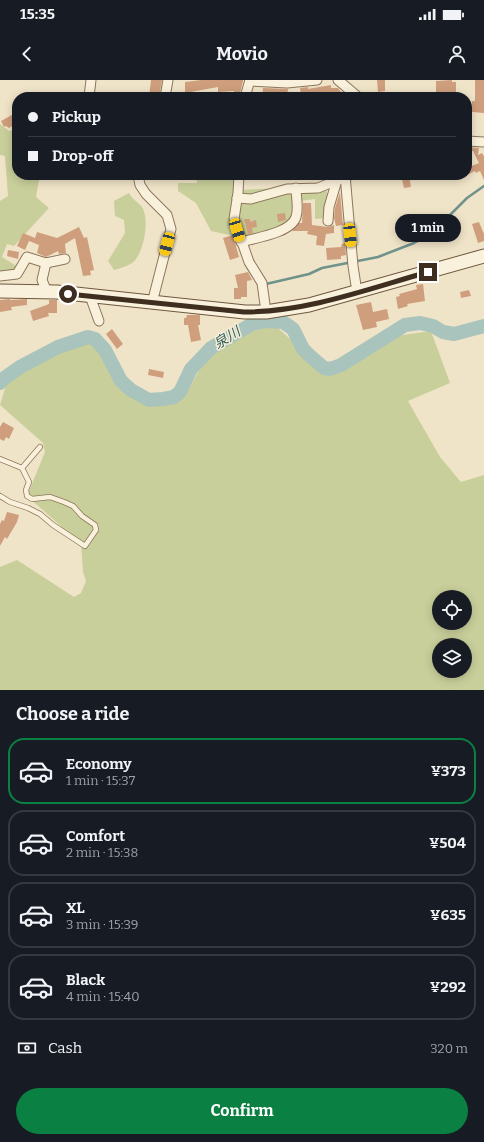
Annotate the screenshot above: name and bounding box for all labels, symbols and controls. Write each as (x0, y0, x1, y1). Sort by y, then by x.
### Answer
text: 15:35 (20, 5, 55, 23)
icon: back (16, 43, 38, 65)
text: Movio (216, 43, 268, 65)
icon: person (446, 43, 468, 65)
text: Pickup (52, 108, 101, 126)
text: Drop-off (52, 147, 113, 165)
callout: 1 min (395, 214, 461, 242)
car (228, 217, 246, 243)
text: 1 min (412, 220, 444, 235)
car (343, 222, 357, 248)
car (158, 231, 176, 257)
route end (419, 263, 437, 281)
route start (59, 285, 77, 303)
water label: 泉川 (211, 322, 245, 353)
map controls (432, 590, 472, 678)
button: locate (432, 590, 472, 630)
button: layers (432, 638, 472, 678)
text: Choose a ride (16, 703, 129, 725)
icon: car (18, 753, 54, 789)
text: Economy (66, 755, 132, 773)
text: ¥373 (431, 762, 466, 780)
text: 1 min · 15:37 (66, 773, 135, 788)
icon: car (18, 825, 54, 861)
text: Comfort (66, 827, 125, 845)
text: ¥504 (429, 834, 466, 852)
text: 2 min · 15:38 (66, 845, 138, 860)
icon: car (18, 897, 54, 933)
text: XL (66, 899, 85, 917)
text: ¥635 (430, 906, 466, 924)
text: 3 min · 15:39 (66, 917, 138, 932)
icon: car (18, 969, 54, 1005)
text: Black (66, 971, 105, 989)
text: ¥292 (430, 978, 466, 996)
text: 4 min · 15:40 (66, 989, 140, 1004)
icon: cash (16, 1037, 38, 1059)
text: Cash (48, 1039, 82, 1057)
text: 320 m (430, 1041, 468, 1056)
button: Confirm (16, 1088, 468, 1134)

